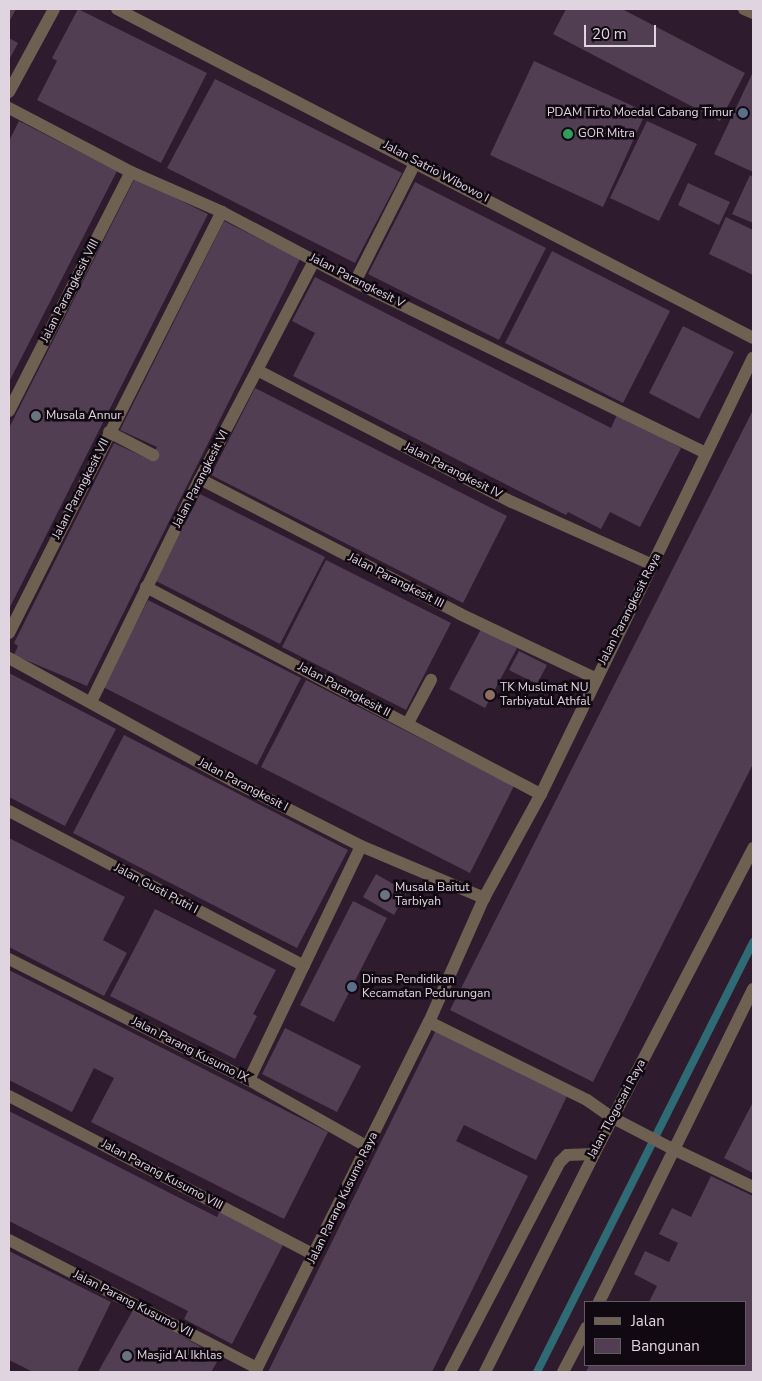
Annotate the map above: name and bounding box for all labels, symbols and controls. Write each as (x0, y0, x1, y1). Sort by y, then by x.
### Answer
scale bar (587, 15, 660, 47)
text: 20 m (592, 24, 627, 44)
place label: PDAM Tirto Moedal Cabang Timur (547, 106, 733, 120)
marker: PDAM Tirto Moedal Cabang Timur (737, 107, 749, 119)
place label: GOR Mitra (578, 127, 635, 141)
marker: GOR Mitra (562, 128, 574, 140)
street label: Jalan Satrio Wibowo I (381, 138, 491, 206)
street label: Jalan Parangkesit VIII (38, 237, 102, 345)
street label: Jalan Parangkesit V (307, 251, 407, 311)
place label: Musala Annur (46, 409, 122, 423)
marker: Musala Annur (30, 410, 42, 422)
street label: Jalan Parangkesit VI (170, 428, 232, 530)
street label: Jalan Parangkesit VII (49, 436, 113, 542)
street label: Jalan Parangkesit IV (402, 440, 504, 502)
street label: Jalan Parangkesit III (346, 551, 446, 611)
street label: Jalan Parangkesit Raya (596, 551, 664, 667)
street label: Jalan Parangkesit II (295, 660, 393, 720)
place label: TK Muslimat NU Tarbiyatul Athfal (500, 681, 590, 709)
marker: TK Muslimat NU Tarbiyatul Athfal (484, 689, 496, 701)
street label: Jalan Parangkesit I (196, 755, 290, 815)
street label: Jalan Gusti Putri I (112, 861, 200, 917)
place label: Musala Baitut Tarbiyah (395, 881, 470, 909)
marker: Musala Baitut Tarbiyah (379, 889, 391, 901)
place label: Dinas Pendidikan Kecamatan Pedurungan (362, 973, 490, 1001)
marker: Dinas Pendidikan Kecamatan Pedurungan (346, 981, 358, 993)
street label: Jalan Parang Kusumo IX (129, 1014, 251, 1086)
street label: Jalan Tlogosari Raya (585, 1057, 649, 1161)
street label: Jalan Parang Kusumo Raya (305, 1130, 381, 1266)
street label: Jalan Parang Kusumo VIII (99, 1137, 225, 1213)
street label: Jalan Parang Kusumo VII (71, 1268, 195, 1340)
legend (584, 1301, 747, 1366)
text: Jalan (631, 1311, 665, 1331)
text: Bangunan (631, 1336, 700, 1356)
place label: Masjid Al Ikhlas (137, 1349, 222, 1363)
marker: Masjid Al Ikhlas (121, 1350, 133, 1362)

